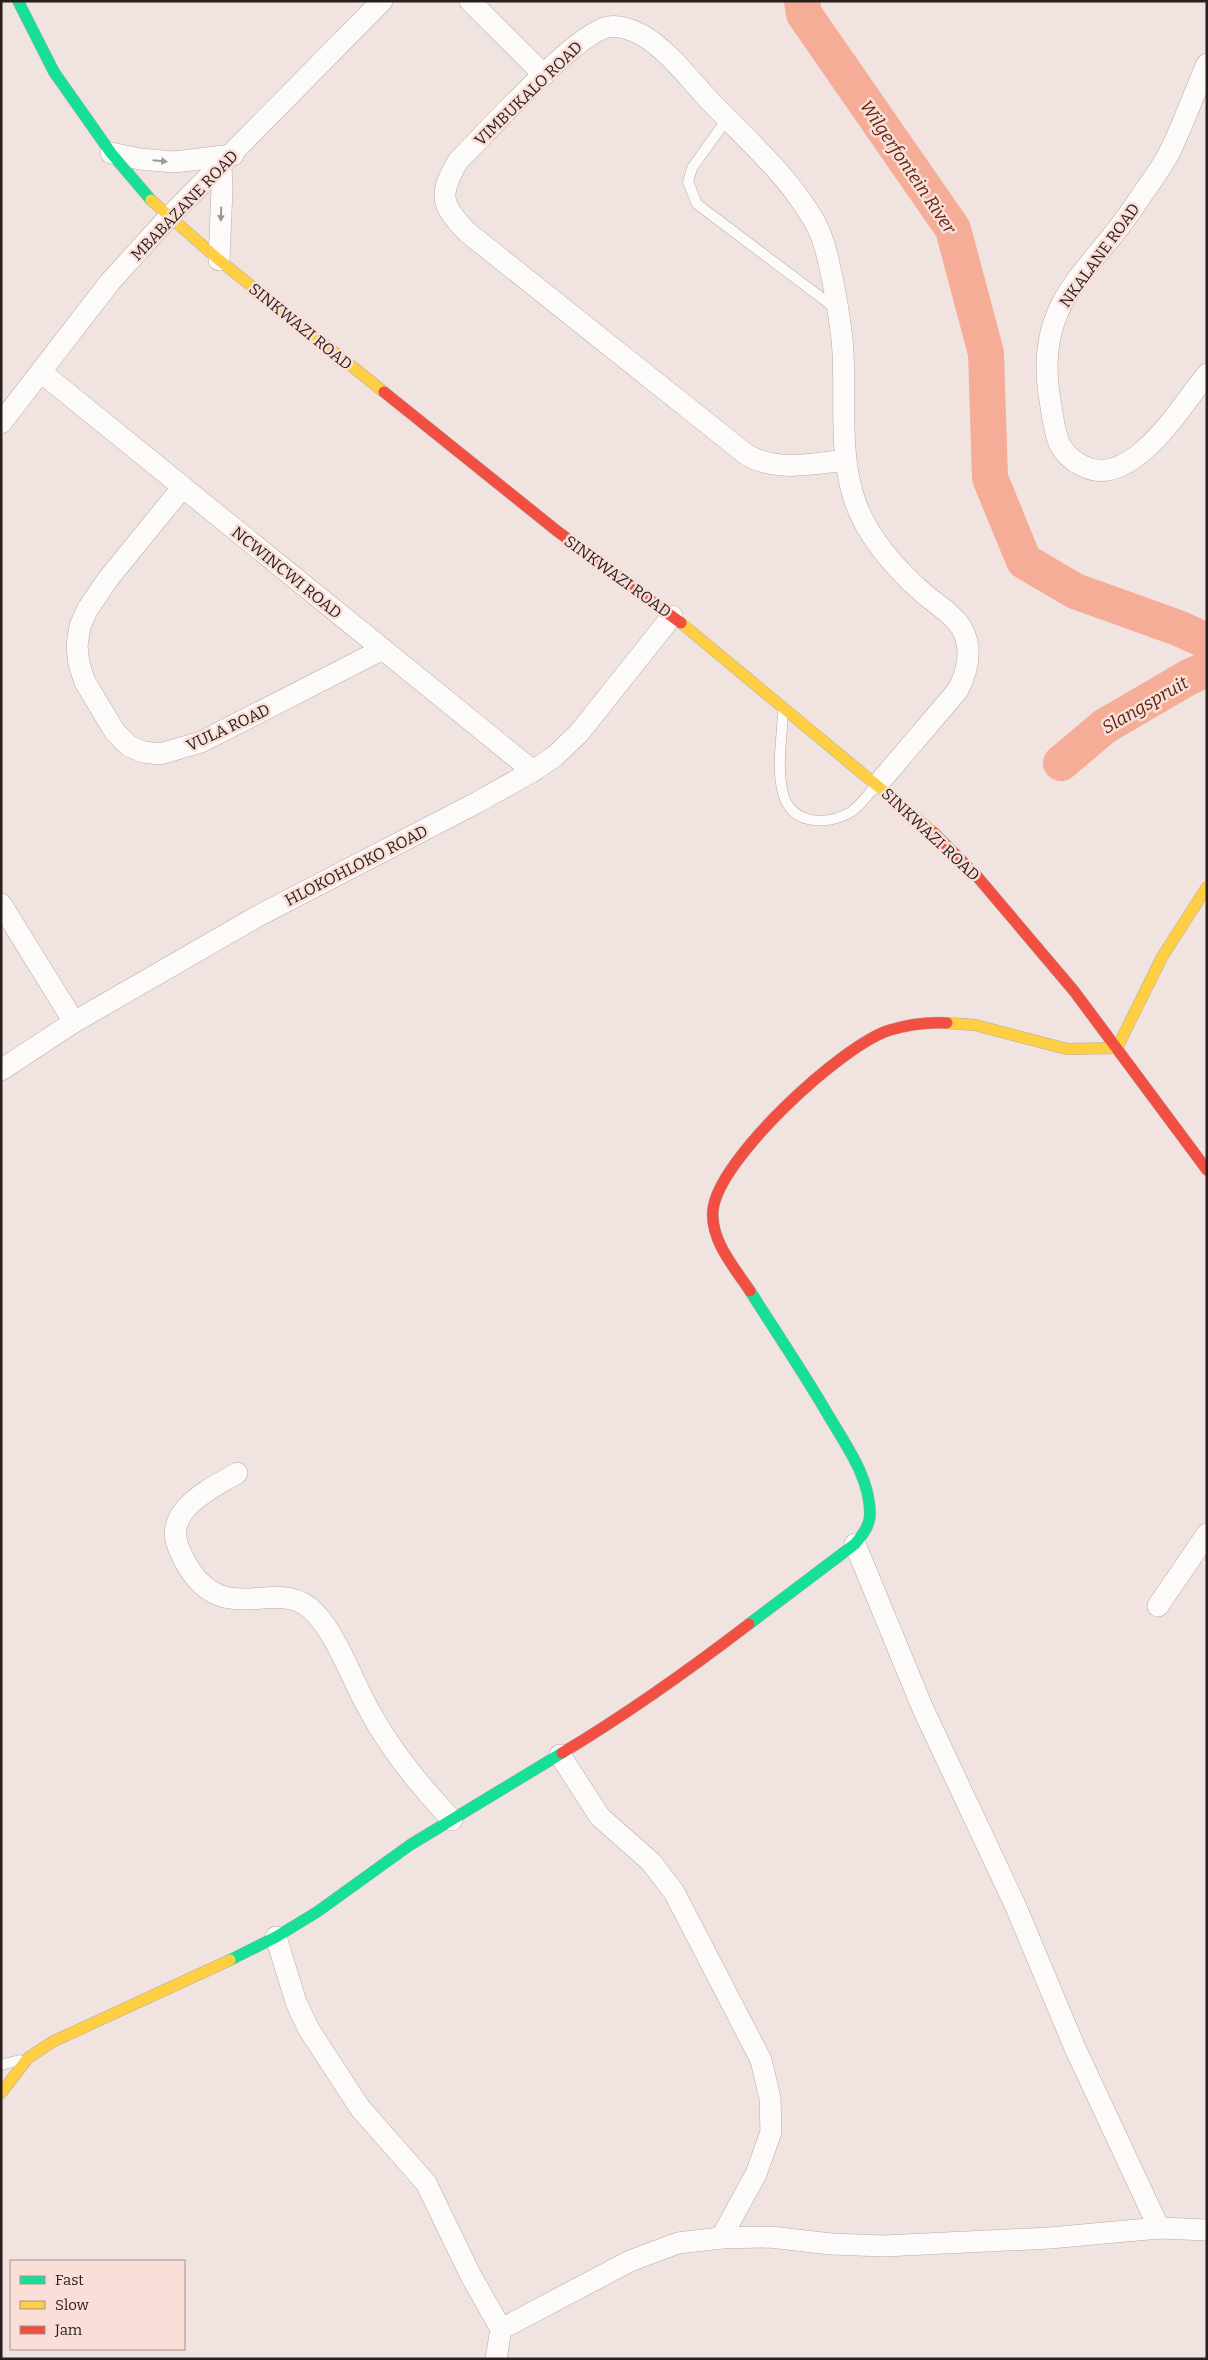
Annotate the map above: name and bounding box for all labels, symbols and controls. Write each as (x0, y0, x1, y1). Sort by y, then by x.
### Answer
street label: VIMBUKALO ROAD (471, 37, 586, 150)
water label: Wilgerfontein River (855, 96, 961, 238)
street label: MBABAZANE ROAD (127, 146, 242, 264)
one-way arrow (152, 157, 168, 165)
street label: NKALANE ROAD (1055, 200, 1144, 311)
one-way arrow (217, 206, 225, 222)
street label: SINKWAZI ROAD (245, 279, 356, 374)
street label: NCWINCWI ROAD (228, 522, 345, 623)
street label: SINKWAZI ROAD (561, 531, 675, 621)
water label: Slangspruit (1098, 671, 1193, 738)
street label: VULA ROAD (183, 700, 273, 755)
street label: SINKWAZI ROAD (878, 784, 984, 885)
street label: HLOKOHLOKO ROAD (282, 821, 431, 910)
legend (10, 2260, 185, 2350)
text: Fast (55, 2271, 84, 2289)
text: Slow (55, 2296, 90, 2314)
text: Jam (54, 2321, 83, 2339)

